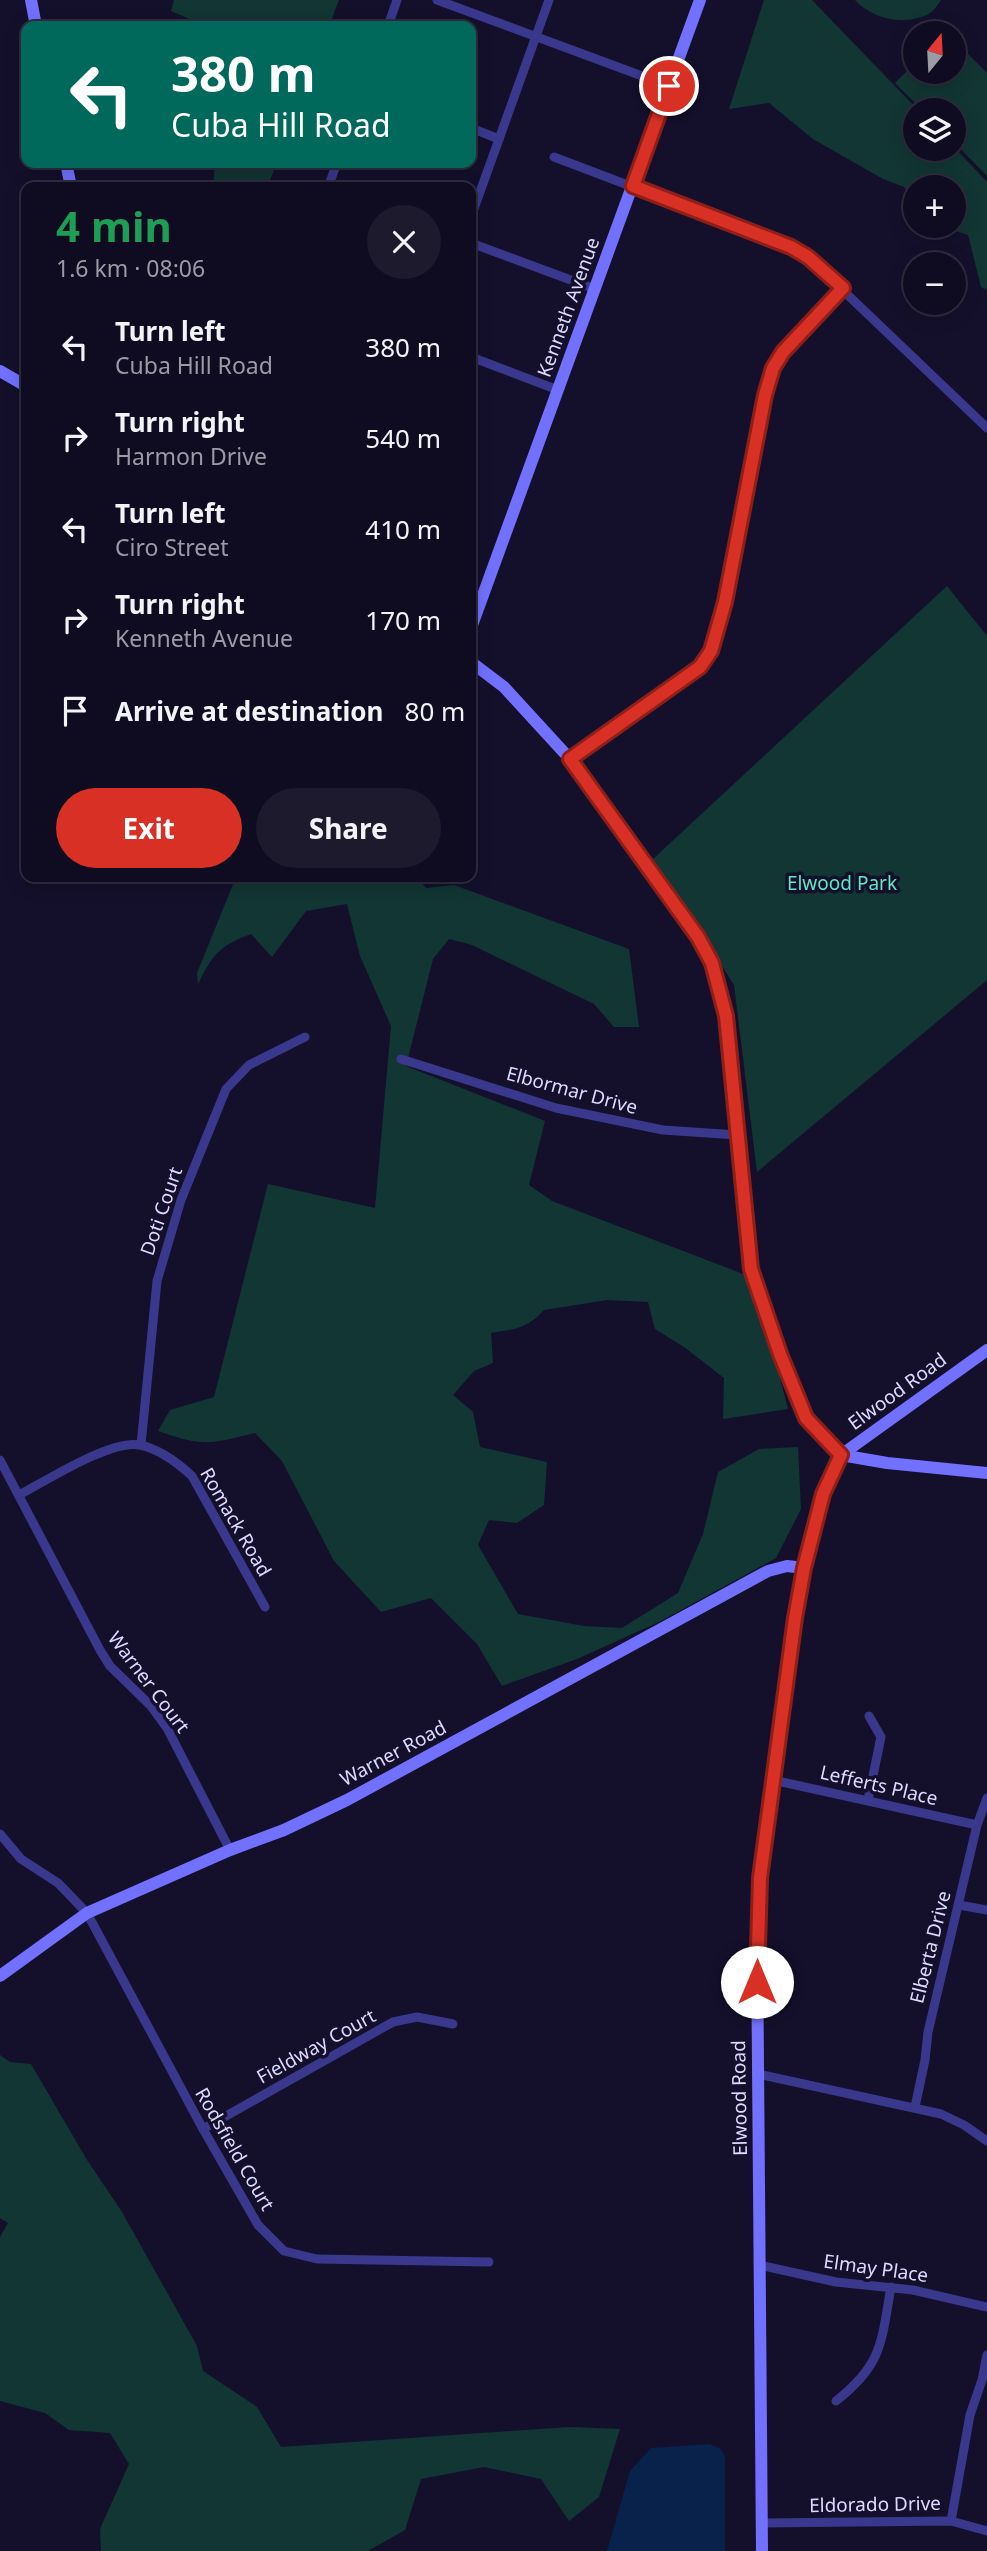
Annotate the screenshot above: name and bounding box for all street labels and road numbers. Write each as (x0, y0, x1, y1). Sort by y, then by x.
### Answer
street label: Kenneth Avenue (531, 234, 605, 380)
street label: Elbormar Drive (504, 1060, 640, 1120)
street label: Doti Court (134, 1163, 188, 1259)
street label: Elwood Road (843, 1346, 951, 1436)
street label: Romack Road (194, 1463, 278, 1581)
street label: Warner Court (102, 1626, 196, 1738)
street label: Warner Road (335, 1714, 451, 1792)
street label: Lefferts Place (818, 1759, 940, 1811)
street label: Elberta Drive (903, 1888, 957, 2006)
street label: Fieldway Court (252, 2003, 380, 2089)
street label: Elwood Road (725, 2040, 753, 2156)
street label: Rodsfield Court (189, 2083, 281, 2215)
street label: Elmay Place (822, 2248, 930, 2288)
street label: Eldorado Drive (809, 2490, 941, 2518)

